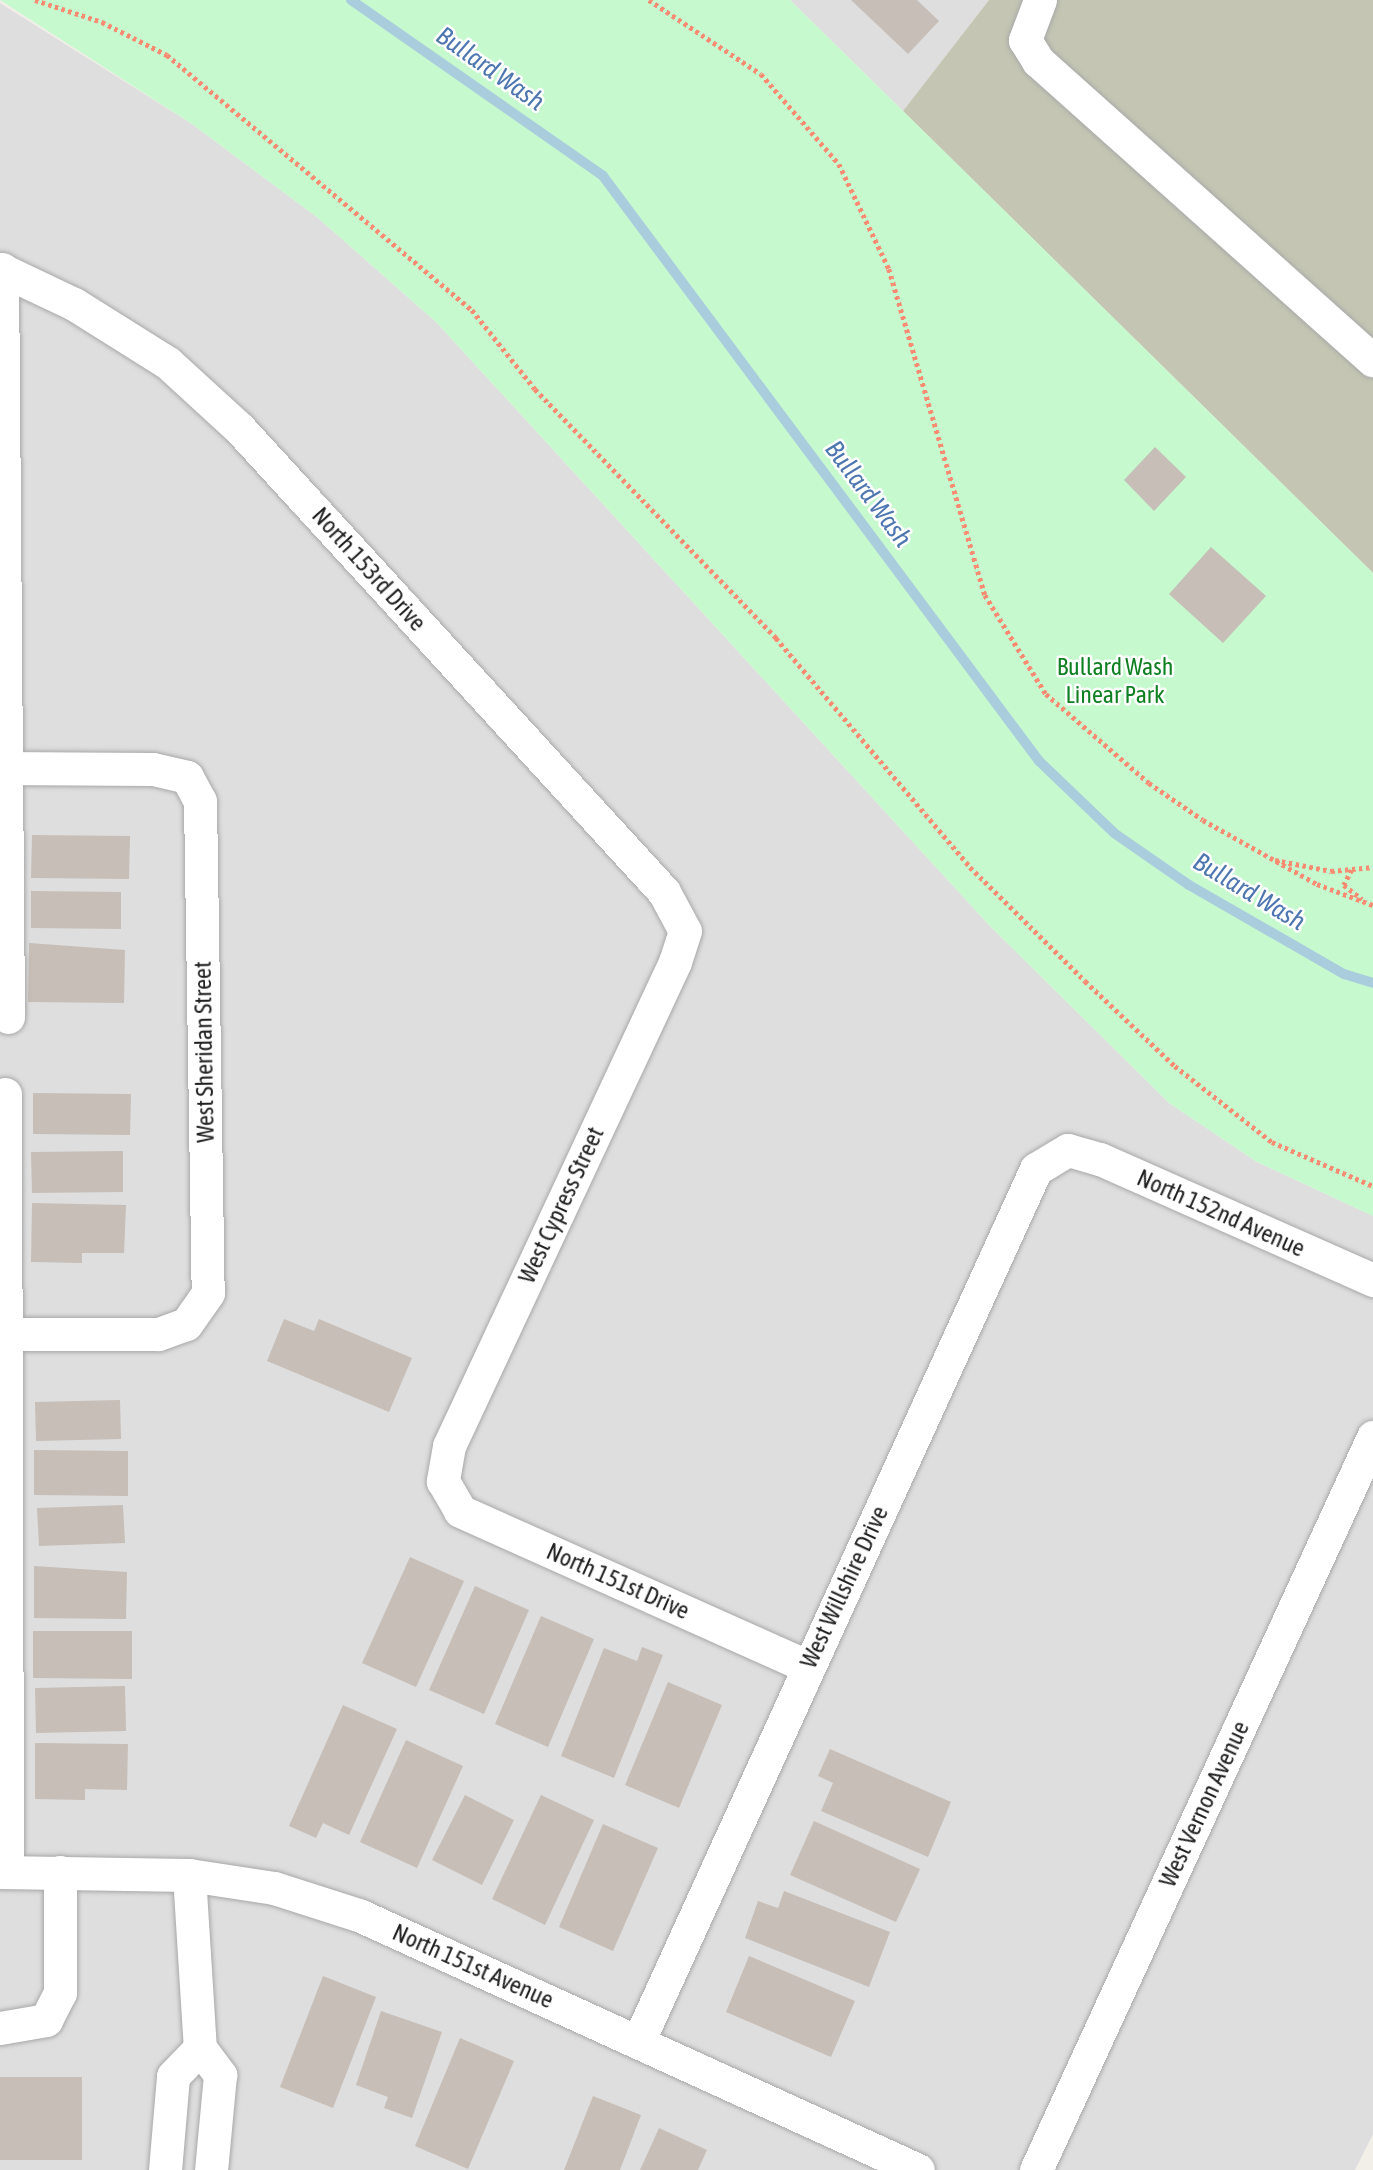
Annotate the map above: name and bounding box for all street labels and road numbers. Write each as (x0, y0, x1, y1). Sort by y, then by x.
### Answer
street label: North 153rd Drive (306, 501, 432, 637)
street label: West Sheridan Street (188, 961, 220, 1143)
street label: West Cypress Street (512, 1122, 610, 1288)
street label: North 152nd Avenue (1133, 1163, 1309, 1263)
street label: West Willshire Drive (794, 1501, 894, 1673)
street label: North 151st Drive (542, 1537, 694, 1625)
street label: West Vernon Avenue (1153, 1717, 1255, 1891)
street label: North 151st Avenue (388, 1918, 558, 2014)

